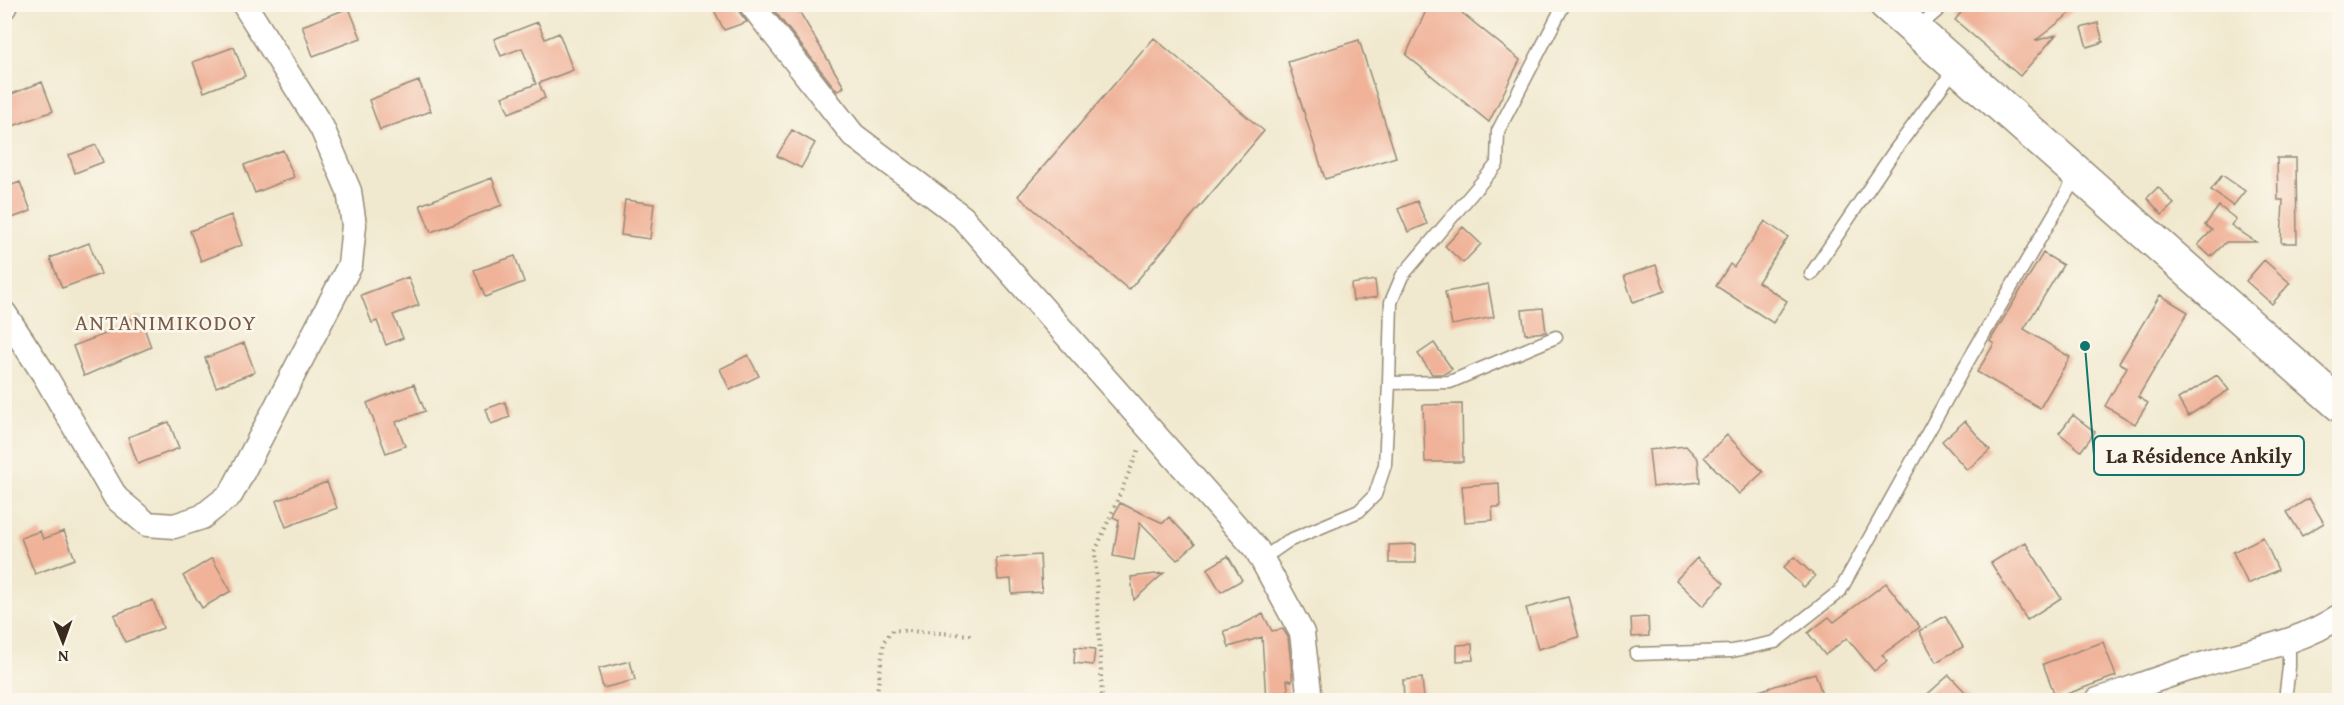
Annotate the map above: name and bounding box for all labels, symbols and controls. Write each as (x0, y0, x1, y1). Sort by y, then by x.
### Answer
district label: ANTANIMIKODOY (75, 306, 257, 338)
callout: La Résidence Ankily (2094, 436, 2304, 475)
text: La Résidence Ankily (2106, 440, 2292, 471)
north arrow (33, 612, 93, 672)
text: N (57, 645, 69, 669)

